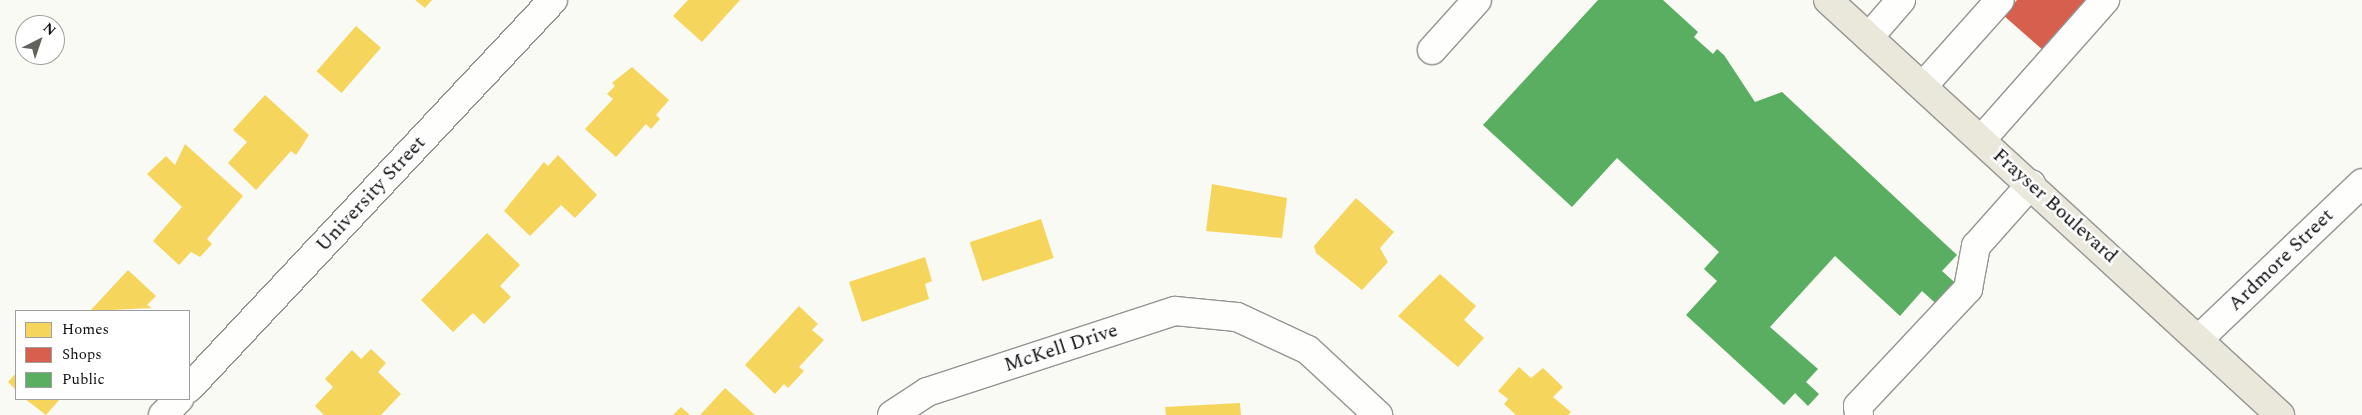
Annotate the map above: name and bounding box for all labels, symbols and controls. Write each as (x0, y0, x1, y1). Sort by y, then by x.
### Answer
north arrow (15, 15, 65, 65)
text: N (38, 17, 61, 41)
street label: University Street (311, 131, 431, 257)
street label: Frayser Boulevard (1988, 144, 2122, 268)
street label: Ardmore Street (2223, 204, 2339, 316)
legend (15, 310, 190, 400)
text: Homes (62, 318, 109, 341)
street label: McKell Drive (1001, 318, 1121, 378)
text: Shops (62, 343, 102, 366)
text: Public (62, 368, 105, 391)

